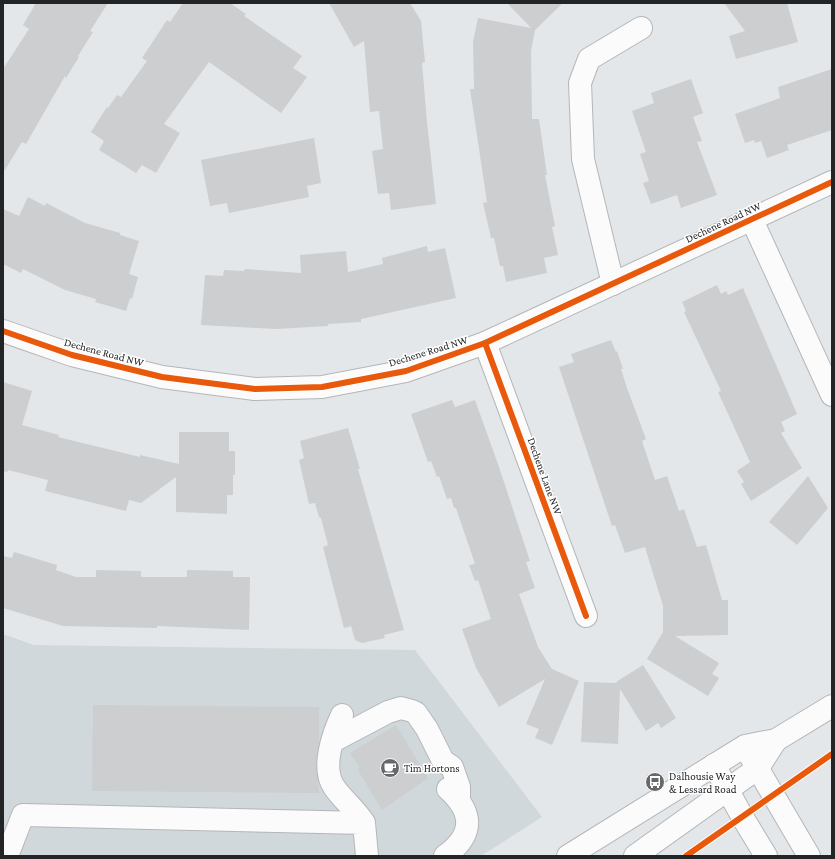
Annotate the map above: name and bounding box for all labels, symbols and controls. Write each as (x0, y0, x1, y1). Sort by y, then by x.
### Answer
street label: Dechene Road NW (683, 199, 763, 245)
street label: Dechene Road NW (387, 333, 470, 369)
street label: Dechene Road NW (63, 336, 146, 369)
street label: Dechene Lane NW (526, 436, 565, 517)
cafe icon: Tim Hortons (379, 757, 401, 779)
place label: Tim Hortons (404, 762, 460, 774)
place label: Dalhousie Way & Lessard Road (669, 770, 737, 795)
bus stop icon: Dalhousie Way & Lessard Road (644, 771, 666, 793)

